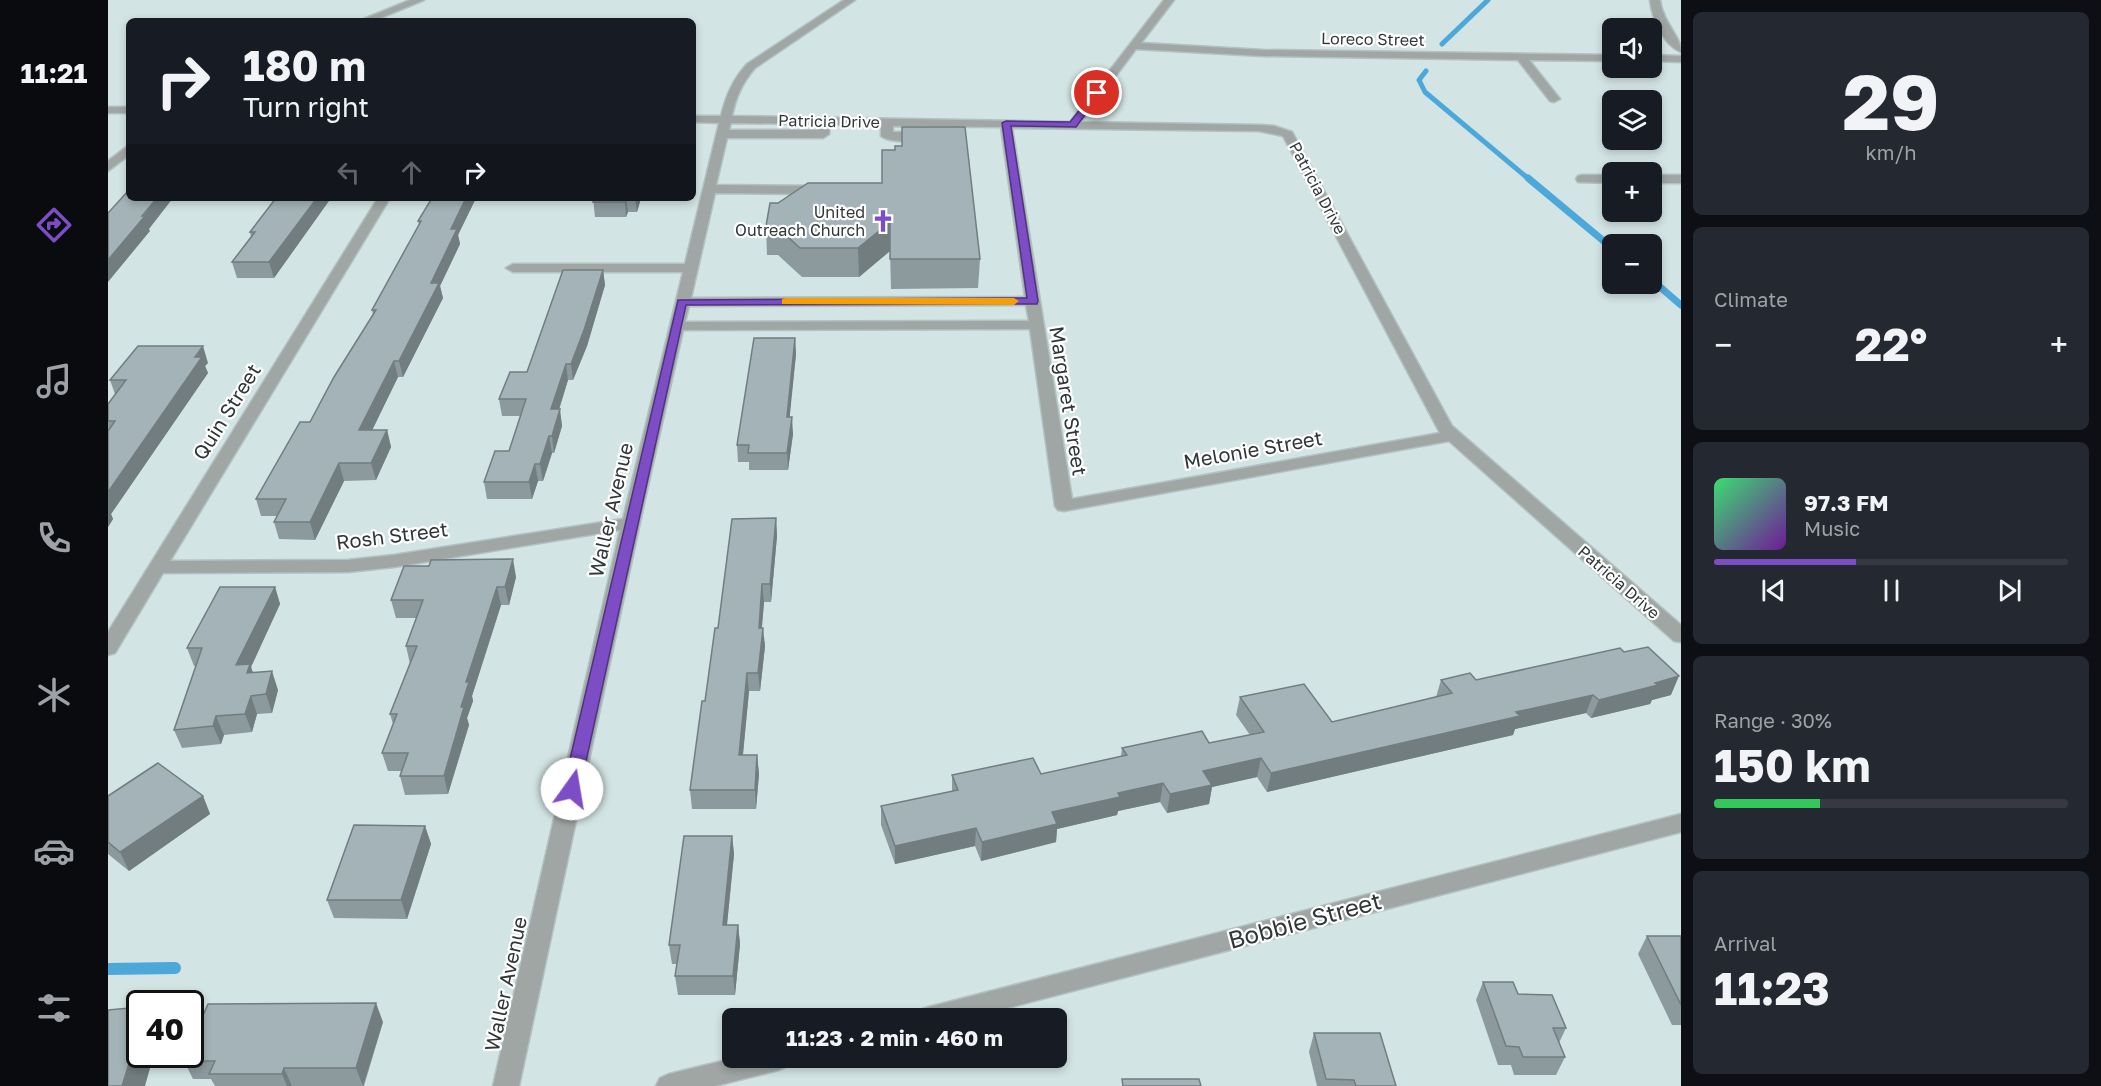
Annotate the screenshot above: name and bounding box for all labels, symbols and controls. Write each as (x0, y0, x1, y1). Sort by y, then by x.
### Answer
map controls (1602, 18, 1662, 294)
button: sound (1602, 18, 1662, 78)
street label: Loreco Street (1321, 28, 1425, 50)
text: 180 m (243, 40, 366, 90)
icon: right (144, 42, 222, 120)
text: 29 (1842, 54, 1940, 147)
text: 11:21 (21, 57, 87, 89)
pin (1071, 67, 1122, 118)
icon: arrive (1080, 76, 1113, 109)
button: layers (1602, 90, 1662, 150)
text: Turn right (243, 91, 369, 123)
street label: Patricia Drive (778, 110, 880, 132)
street label: Patricia Drive (1285, 138, 1351, 238)
text: km/h (1866, 140, 1916, 164)
icon: left (332, 156, 365, 189)
icon: ahead (395, 156, 428, 189)
icon: right (458, 156, 491, 189)
button: + (1602, 162, 1662, 222)
place label: United Outreach Church (735, 202, 865, 240)
icon: directions (33, 204, 75, 246)
church icon: United Outreach Church (870, 208, 896, 234)
button: − (1602, 234, 1662, 294)
text: Climate (1714, 287, 1788, 311)
text: 22° (1855, 317, 1927, 371)
street label: Margaret Street (1045, 324, 1093, 477)
text: − (1714, 325, 1732, 364)
text: + (2050, 325, 2068, 364)
street label: Quin Street (187, 359, 265, 464)
icon: music (33, 360, 75, 402)
street label: Melonie Street (1182, 425, 1324, 473)
street label: Waller Avenue (583, 440, 637, 579)
text: 97.3 FM (1804, 489, 1889, 516)
street label: Rosh Street (335, 516, 449, 554)
text: Music (1804, 516, 1860, 540)
icon: phone (33, 517, 75, 559)
street label: Patricia Drive (1574, 541, 1664, 623)
icon: previous (1757, 574, 1790, 607)
icon: pause (1875, 574, 1908, 607)
icon: next (1993, 574, 2026, 607)
icon: climate (33, 674, 75, 716)
text: Range · 30% (1714, 708, 1832, 732)
text: 150 km (1714, 738, 1871, 792)
position arrow (540, 757, 604, 821)
icon: car (33, 830, 75, 872)
street label: Bobbie Street (1225, 885, 1384, 954)
street label: Waller Avenue (479, 914, 531, 1053)
text: Arrival (1714, 931, 1777, 955)
text: 11:23 (1714, 961, 1830, 1015)
icon: filters (33, 987, 75, 1029)
speed limit sign: 40 (126, 990, 204, 1068)
text: 11:23 · 2 min · 460 m (786, 1024, 1003, 1051)

